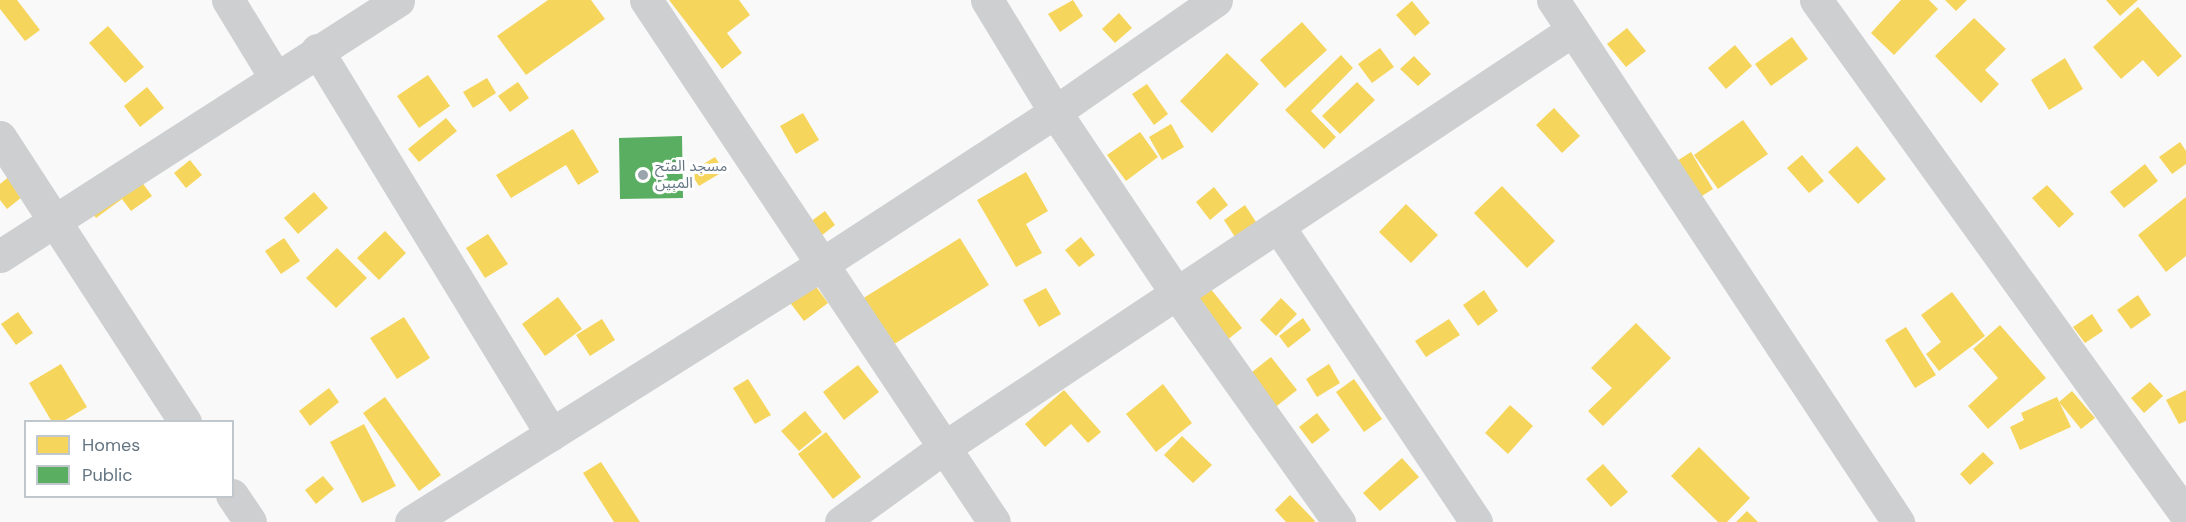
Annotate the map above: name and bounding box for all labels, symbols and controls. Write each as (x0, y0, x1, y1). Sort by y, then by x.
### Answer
place label: مسجد الفتح المبين (655, 157, 727, 192)
marker: مسجد الفتح المبين (636, 168, 650, 182)
legend (24, 420, 234, 498)
text: Homes (82, 433, 140, 457)
text: Public (82, 463, 133, 487)

